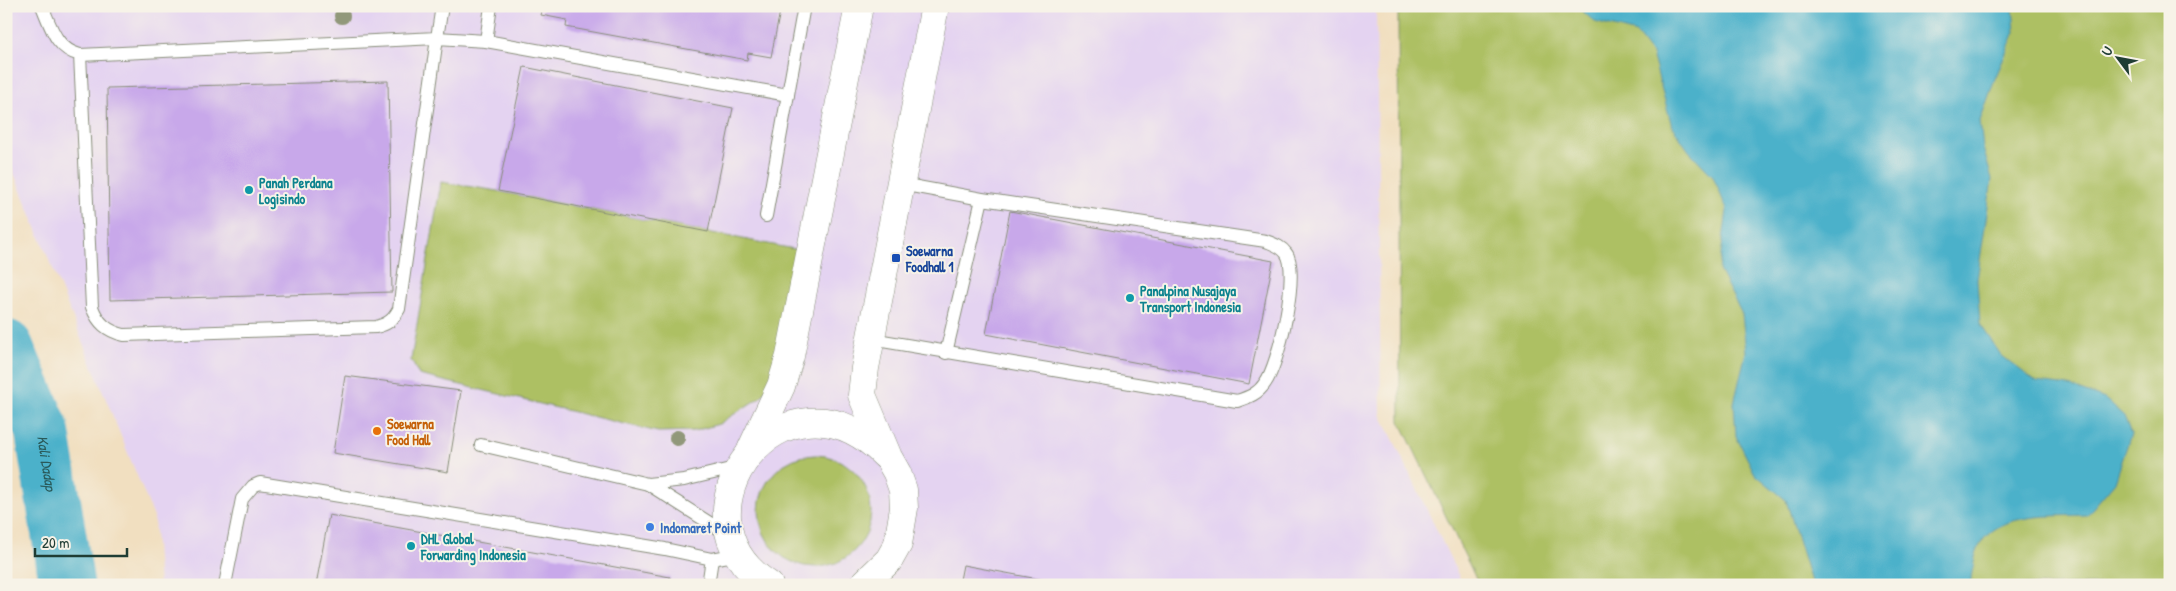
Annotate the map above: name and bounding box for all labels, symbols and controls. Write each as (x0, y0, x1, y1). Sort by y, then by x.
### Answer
north arrow (2094, 32, 2144, 82)
text: U (2096, 42, 2117, 59)
place label: Panah Perdana Logisindo (259, 173, 333, 210)
marker: Panah Perdana Logisindo (243, 184, 255, 196)
place label: Soewarna Foodhall 1 (905, 241, 954, 276)
marker: Soewarna Foodhall 1 (890, 252, 902, 264)
place label: Panalpina Nusajaya Transport Indonesia (1139, 281, 1241, 318)
marker: Panalpina Nusajaya Transport Indonesia (1124, 292, 1136, 304)
place label: Soewarna Food Hall (386, 414, 434, 449)
marker: Soewarna Food Hall (371, 425, 383, 437)
water label: Kali Dadap (33, 434, 62, 494)
place label: Indomaret Point (660, 518, 743, 537)
marker: Indomaret Point (644, 521, 656, 533)
scale bar (35, 526, 128, 558)
place label: DHL Global Forwarding Indonesia (420, 529, 526, 566)
text: 20 m (42, 532, 69, 553)
marker: DHL Global Forwarding Indonesia (405, 540, 417, 552)

